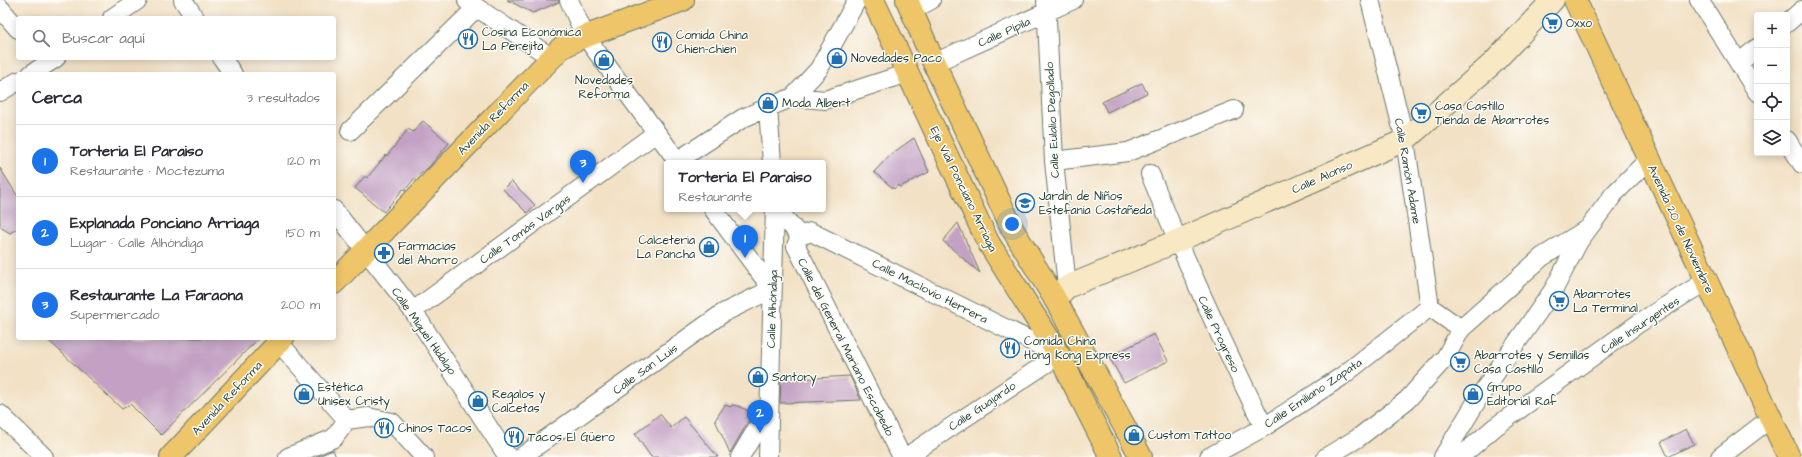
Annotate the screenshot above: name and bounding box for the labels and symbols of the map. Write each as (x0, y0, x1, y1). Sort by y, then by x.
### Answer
supermarket icon: Oxxo (1541, 12, 1563, 34)
street label: Calle Pípila (975, 13, 1033, 52)
place label: Oxxo (1566, 15, 1592, 32)
place label: Cosina Económica La Perejita (482, 24, 581, 55)
place label: Comida China Chien-chien (676, 27, 748, 58)
restaurant icon: Cosina Económica La Perejita (457, 28, 479, 50)
restaurant icon: Comida China Chien-chien (651, 31, 673, 53)
shop icon: Novedades Paco (826, 47, 848, 69)
shop icon: Novedades Reforma (593, 49, 615, 71)
place label: Novedades Paco (851, 50, 942, 67)
street label: Calle Eulalio Degollado (1041, 61, 1065, 178)
place label: Novedades Reforma (575, 72, 633, 103)
street label: Avenida Reforma (454, 78, 533, 159)
shop icon: Moda Albert (757, 92, 779, 114)
place label: Moda Albert (782, 95, 850, 112)
place label: Casa Castillo Tienda de Abarrotes (1435, 98, 1549, 129)
supermarket icon: Casa Castillo Tienda de Abarrotes (1410, 102, 1432, 124)
street label: Calle Ramón Adame (1390, 117, 1425, 226)
street label: Eje Vial Ponciano Arriaga (925, 124, 1001, 255)
pin: 3 (570, 150, 596, 183)
street label: Calle Alonso (1289, 156, 1355, 198)
street label: Avenida 20 de Noviembre (1643, 162, 1718, 297)
place label: Jardín de Niños Estefanía Castañeda (1039, 188, 1152, 219)
street label: Calle Tomás Vargas (476, 191, 575, 269)
school or university icon: Jardín de Niños Estefanía Castañeda (1014, 192, 1036, 214)
your location (1002, 214, 1022, 234)
pin: 1 (732, 225, 758, 258)
place label: Calceteria La Pancha (636, 232, 695, 263)
shop icon: Calceteria La Pancha (698, 236, 720, 258)
place label: Farmacias del Ahorro (398, 238, 458, 269)
pharmacy icon: Farmacias del Ahorro (373, 242, 395, 264)
street label: Calle del General Mariano Escobedo (793, 255, 898, 439)
street label: Calle Maclovio Herrera (869, 255, 991, 328)
street label: Calle Alhóndiga (763, 270, 783, 348)
street label: Calle Miguel Hidalgo (386, 284, 460, 379)
place label: Abarrotes La Terminal (1573, 286, 1638, 317)
supermarket icon: Abarrotes La Terminal (1548, 290, 1570, 312)
street label: Calle Progreso (1192, 293, 1244, 376)
street label: Calle Insurgentes (1597, 293, 1684, 359)
place label: Comida China Hong Kong Express (1024, 333, 1131, 365)
restaurant icon: Comida China Hong Kong Express (999, 337, 1021, 359)
street label: Calle San Luis (609, 340, 681, 399)
place label: Abarrotes y Semillas Casa Castillo (1474, 347, 1589, 378)
supermarket icon: Abarrotes y Semillas Casa Castillo (1449, 351, 1471, 373)
street label: Calle Emiliano Zapata (1261, 354, 1366, 432)
street label: Avenida Reforma (188, 357, 266, 439)
shop icon: Santory (747, 366, 769, 388)
place label: Santory (772, 369, 817, 387)
street label: Calle Guajardo (945, 377, 1020, 435)
place label: Estética Unisex Cristy (318, 379, 390, 411)
place label: Grupo Editorial Raf (1487, 379, 1558, 410)
shop icon: Estética Unisex Cristy (293, 383, 315, 405)
shop icon: Grupo Editorial Raf (1462, 383, 1484, 405)
place label: Regalos y Calcetas (492, 386, 546, 417)
shop icon: Regalos y Calcetas (467, 390, 489, 412)
pin: 2 (747, 400, 773, 433)
restaurant icon: Chinos Tacos (373, 417, 395, 439)
place label: Chinos Tacos (398, 420, 472, 437)
shop icon: Custom Tattoo (1123, 424, 1145, 446)
restaurant icon: Tacos El Güero (503, 426, 525, 448)
place label: Custom Tattoo (1148, 427, 1231, 444)
place label: Tacos El Güero (528, 429, 615, 446)

